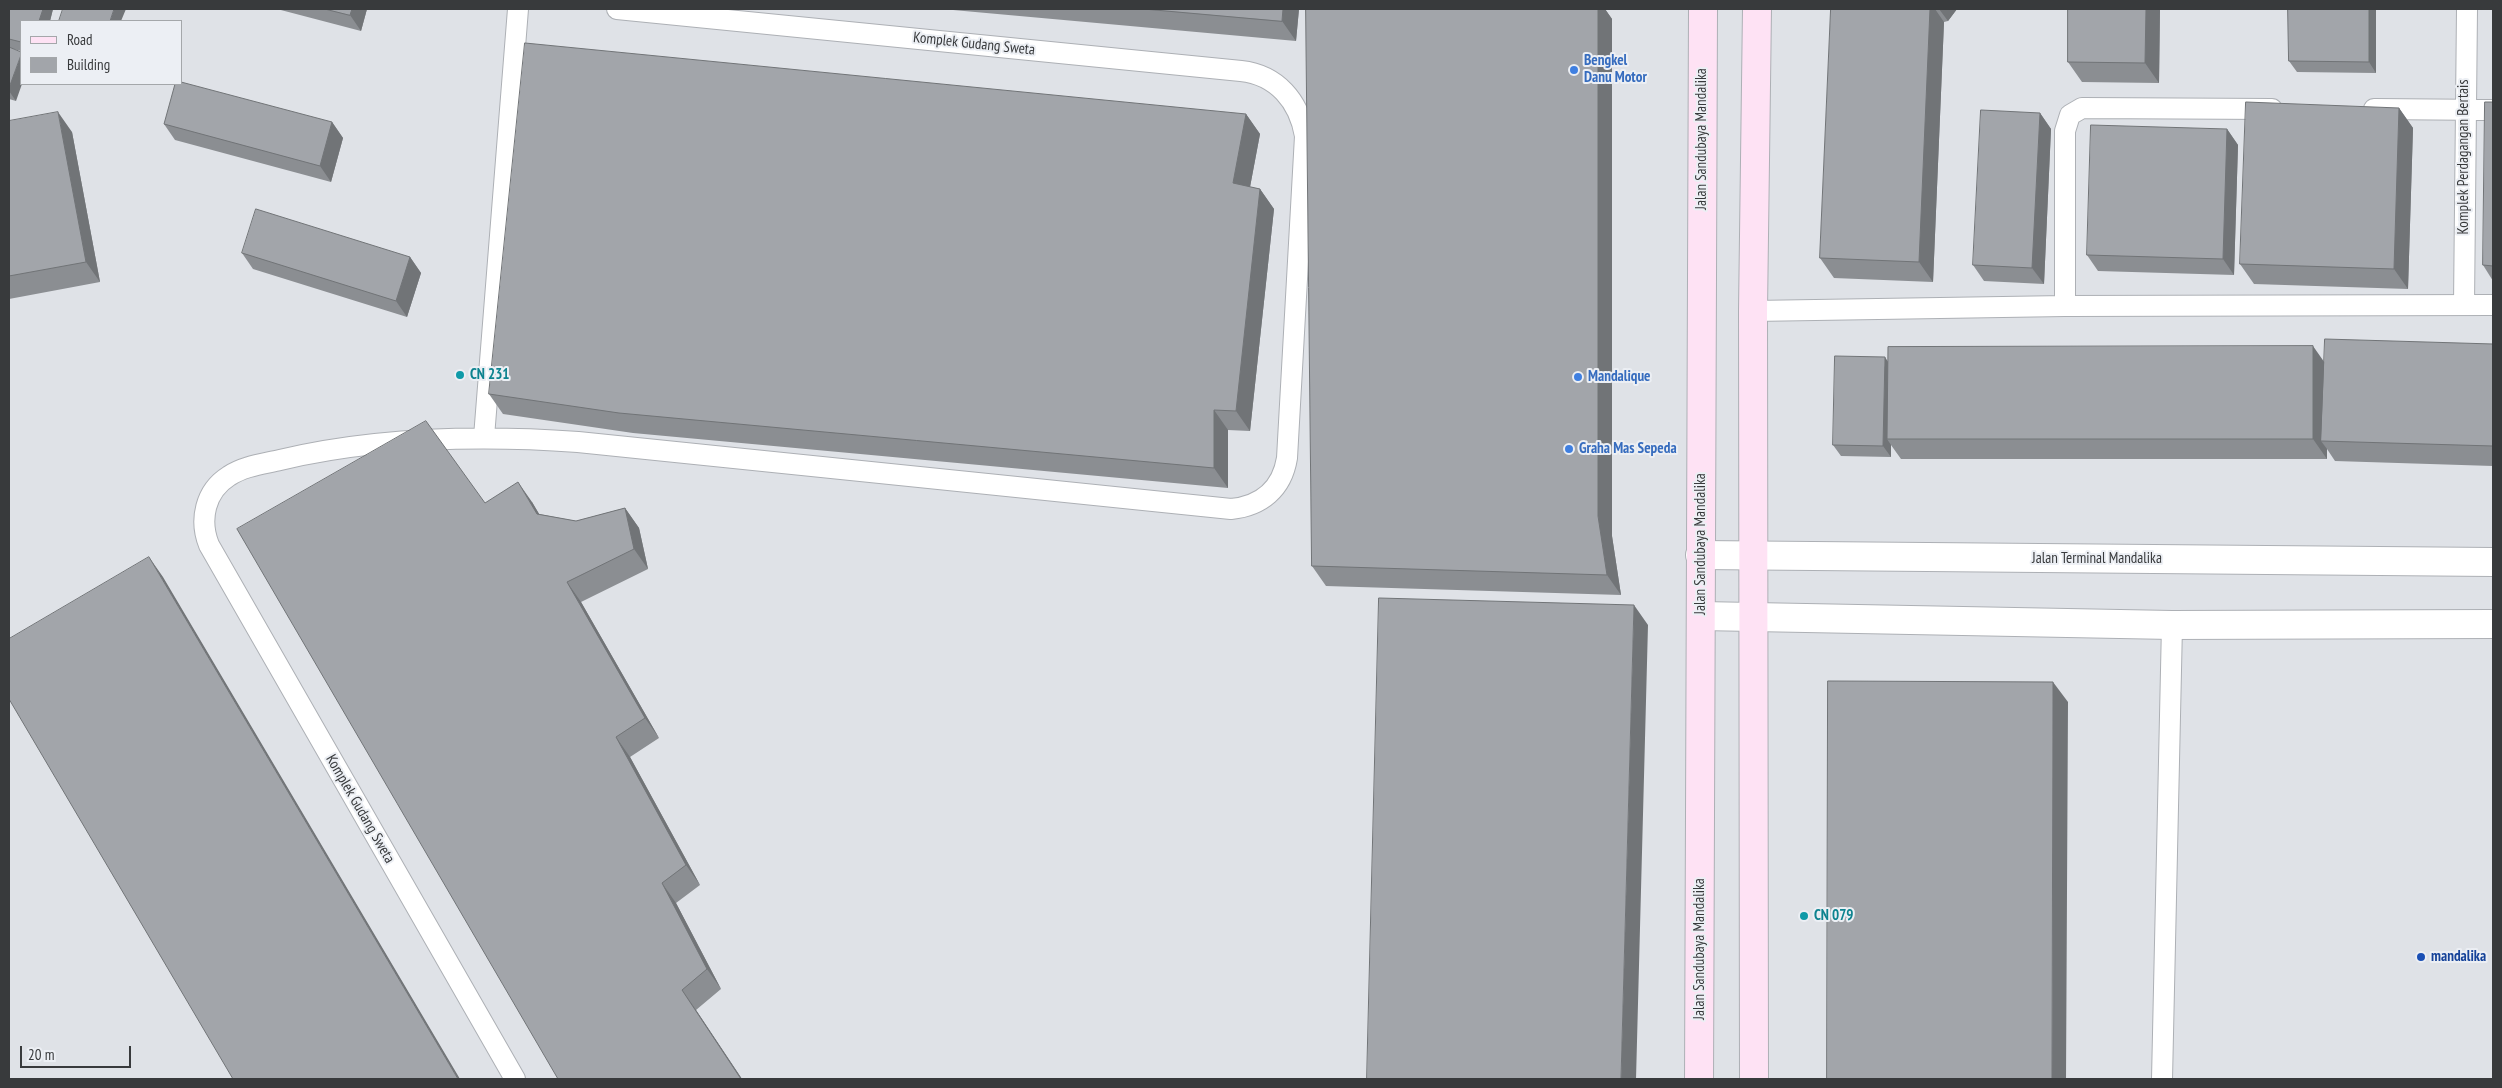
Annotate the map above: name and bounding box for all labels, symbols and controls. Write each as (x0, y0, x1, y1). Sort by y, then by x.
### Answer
legend (20, 20, 182, 85)
street label: Komplek Gudang Sweta (912, 29, 1036, 59)
text: Road (67, 30, 93, 49)
place label: Bengkel Danu Motor (1584, 52, 1647, 87)
text: Building (67, 55, 110, 74)
marker: Bengkel Danu Motor (1568, 64, 1580, 76)
street label: Jalan Sandubaya Mandalika (1693, 68, 1711, 210)
street label: Komplek Perdagangan Bertais (2455, 80, 2473, 234)
place label: CN 231 (470, 366, 510, 384)
place label: Mandalique (1588, 368, 1651, 386)
marker: CN 231 (454, 369, 466, 381)
marker: Mandalique (1572, 371, 1584, 383)
place label: Graha Mas Sepeda (1579, 440, 1677, 458)
marker: Graha Mas Sepeda (1563, 443, 1575, 455)
street label: Jalan Sandubaya Mandalika (1692, 473, 1710, 615)
street label: Jalan Terminal Mandalika (2032, 550, 2162, 568)
street label: Komplek Gudang Sweta (322, 752, 398, 866)
street label: Jalan Sandubaya Mandalika (1691, 878, 1709, 1020)
place label: CN 079 (1814, 907, 1854, 925)
marker: CN 079 (1798, 910, 1810, 922)
place label: mandalika (2431, 948, 2486, 966)
marker: mandalika (2415, 951, 2427, 963)
scale bar (22, 1036, 134, 1068)
text: 20 m (28, 1045, 54, 1064)

